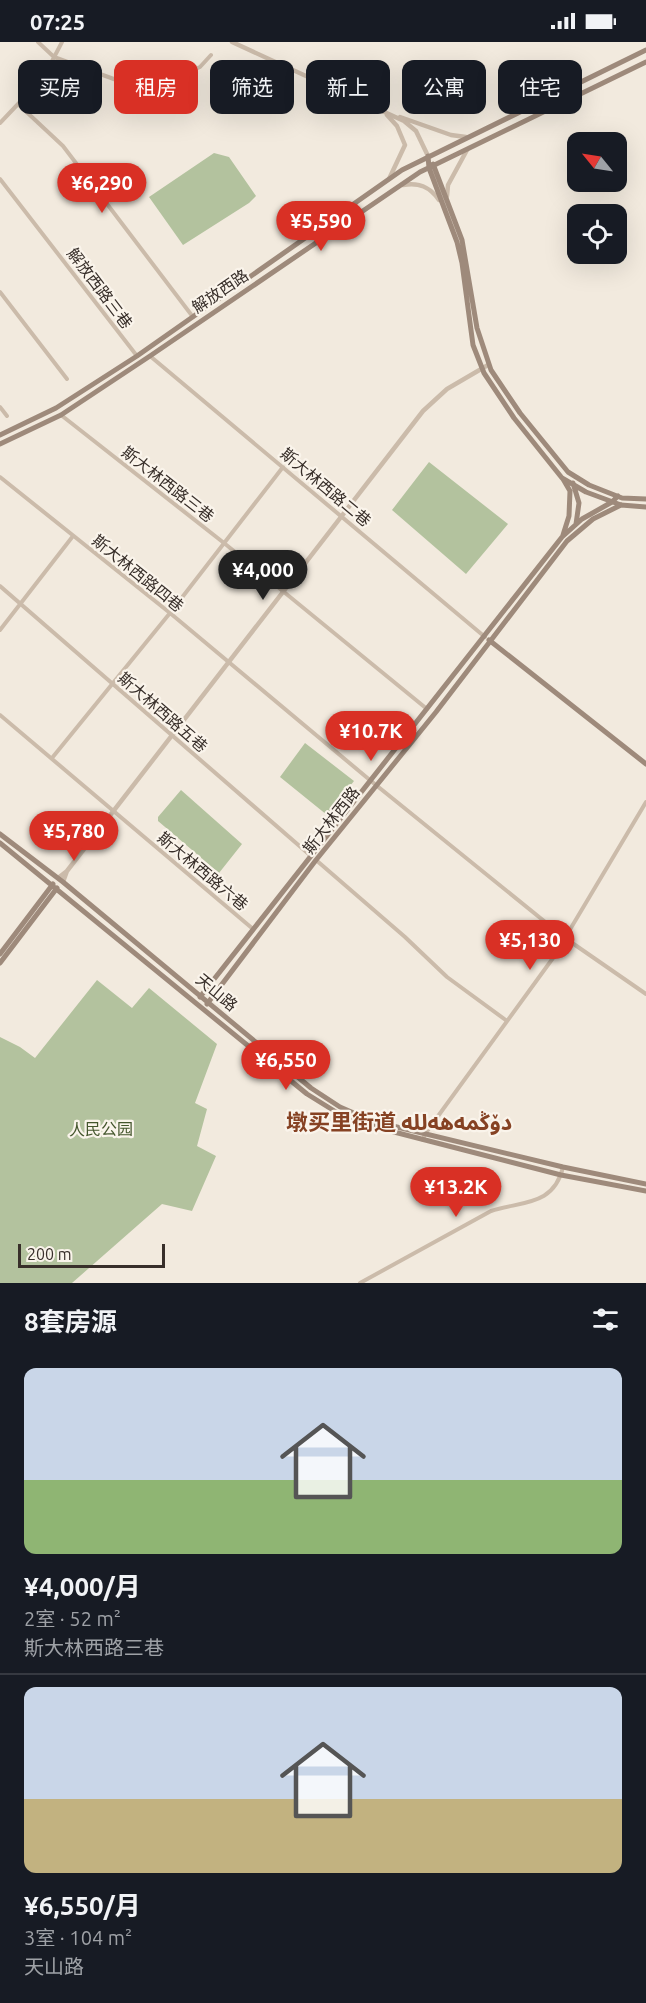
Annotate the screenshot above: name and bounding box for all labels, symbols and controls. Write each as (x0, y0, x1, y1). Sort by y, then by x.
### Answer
text: 07:25 (30, 9, 85, 34)
chip: 买房 (18, 60, 102, 114)
chip: 租房 (114, 60, 198, 114)
chip: 筛选 (210, 60, 294, 114)
chip: 新上 (306, 60, 390, 114)
chip: 公寓 (402, 60, 486, 114)
chip: 住宅 (498, 60, 582, 114)
north arrow (567, 132, 627, 192)
map controls (567, 132, 627, 264)
pin: ¥6,290 (53, 163, 151, 214)
text: ¥6,290 (71, 171, 133, 194)
pin: ¥5,590 (272, 201, 370, 252)
button: locate (567, 204, 627, 264)
text: ¥5,590 (290, 209, 352, 232)
street label: 解放西路三巷 (64, 244, 136, 332)
street label: 解放西路 (188, 266, 252, 316)
street label: 斯大林西路三巷 (118, 442, 218, 526)
street label: 斯大林西路二巷 (277, 444, 375, 530)
street label: 斯大林西路四巷 (89, 531, 187, 615)
pin: ¥4,000 (214, 550, 312, 601)
text: ¥4,000 (232, 558, 294, 581)
street label: 斯大林西路五巷 (115, 668, 211, 756)
pin: ¥10.7K (322, 711, 420, 762)
text: ¥10.7K (339, 719, 403, 742)
street label: 斯大林西路 (299, 783, 363, 857)
pin: ¥5,780 (25, 811, 123, 862)
text: ¥5,780 (43, 819, 105, 842)
street label: 斯大林西路六巷 (154, 828, 252, 914)
pin: ¥5,130 (481, 920, 579, 971)
text: ¥5,130 (499, 928, 561, 951)
street label: 天山路 (193, 970, 241, 1014)
pin: ¥6,550 (237, 1040, 335, 1091)
text: ¥6,550 (255, 1048, 317, 1071)
district label: 墩买里街道 دۆڭمەھەللە (286, 1109, 512, 1135)
park label: 人民公园 (69, 1120, 133, 1138)
pin: ¥13.2K (407, 1167, 505, 1218)
text: ¥13.2K (424, 1175, 488, 1198)
scale bar (18, 1241, 165, 1268)
text: 200 m (27, 1245, 72, 1263)
icon: filters (589, 1303, 622, 1336)
text: 8套房源 (24, 1307, 117, 1336)
icon: home (269, 1407, 377, 1515)
text: ¥4,000/月 (24, 1572, 141, 1601)
text: 2室 · 52 m² (24, 1607, 121, 1630)
text: 斯大林西路三巷 (24, 1636, 164, 1659)
icon: home (269, 1726, 377, 1834)
text: ¥6,550/月 (24, 1891, 141, 1920)
text: 3室 · 104 m² (24, 1926, 132, 1949)
text: 天山路 (24, 1955, 84, 1978)

